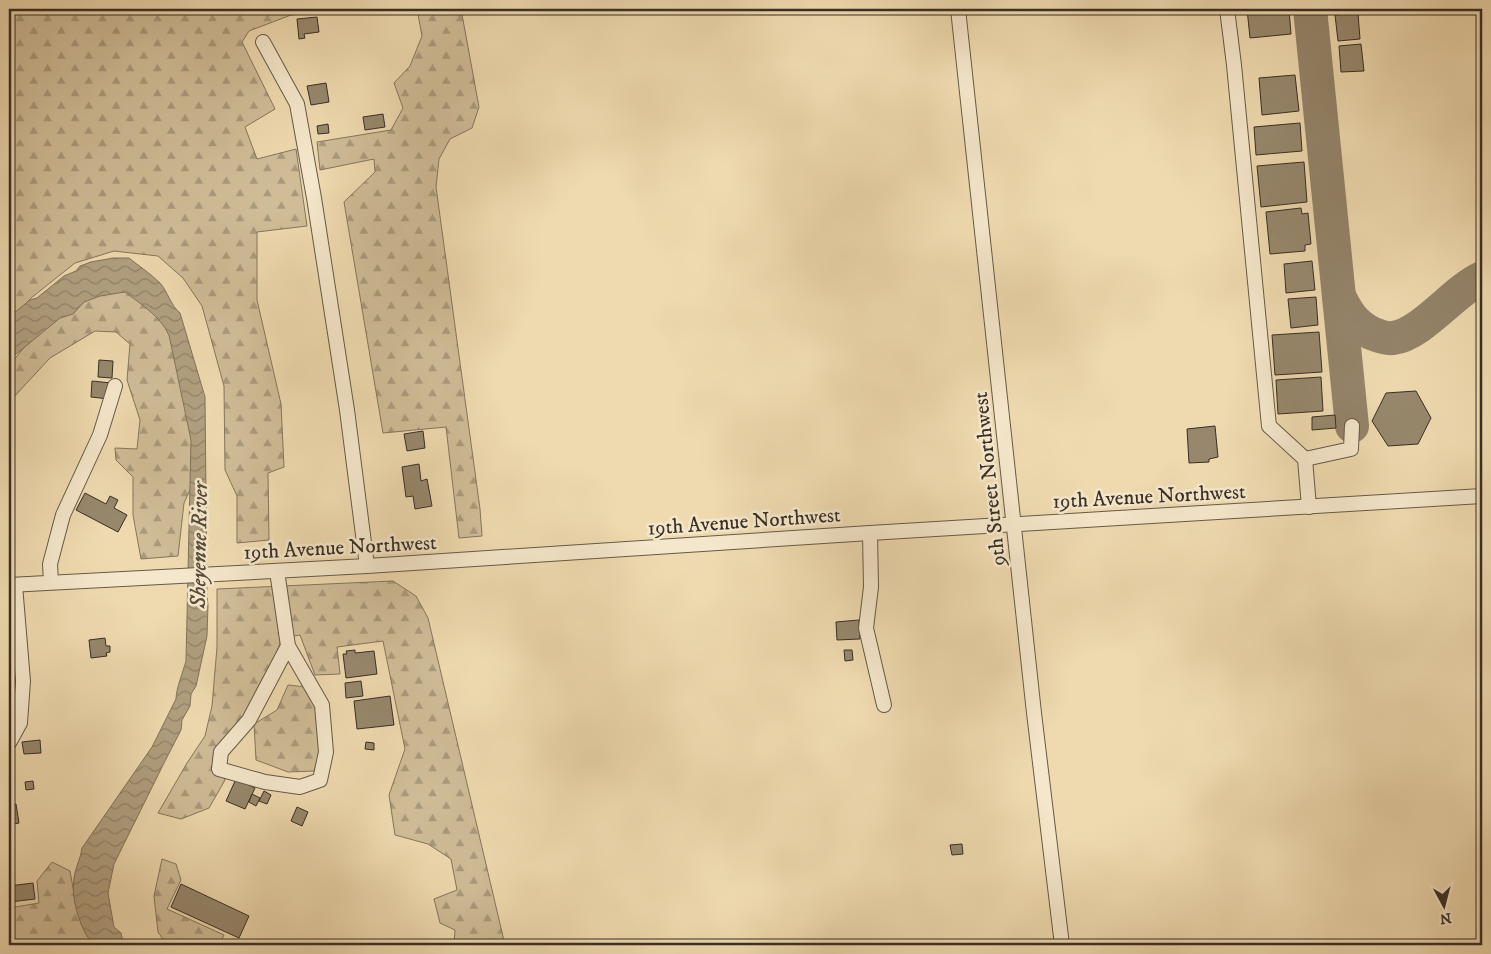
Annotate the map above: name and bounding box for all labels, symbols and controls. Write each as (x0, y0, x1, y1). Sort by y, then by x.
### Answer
street label: 9th Street Northwest (968, 390, 1012, 568)
water label: Sheyenne River (185, 479, 214, 610)
street label: 19th Avenue Northwest (1052, 479, 1247, 515)
street label: 19th Avenue Northwest (647, 502, 842, 542)
street label: 19th Avenue Northwest (243, 530, 438, 566)
north arrow (1418, 882, 1468, 932)
text: N (1438, 908, 1452, 928)

